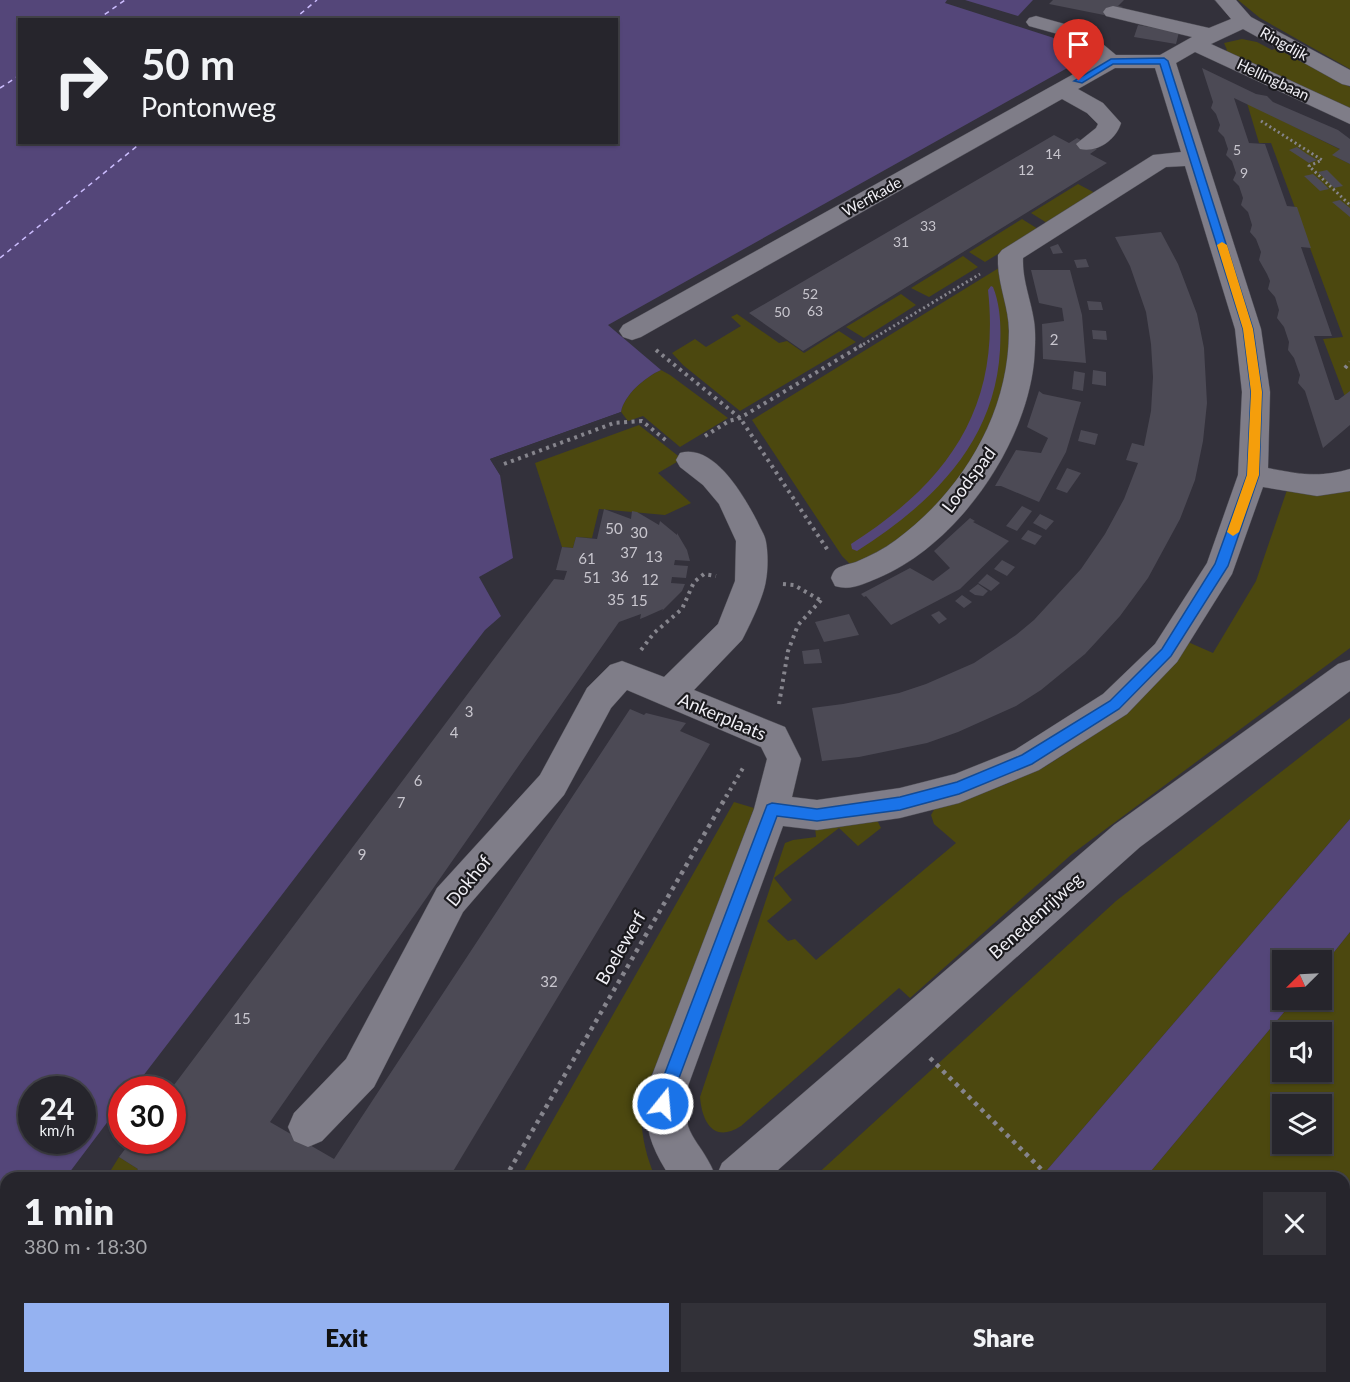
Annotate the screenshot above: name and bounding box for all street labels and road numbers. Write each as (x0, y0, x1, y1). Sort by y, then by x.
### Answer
street label: Ringdijk (1257, 23, 1312, 64)
street label: Hellingbaan (1234, 55, 1312, 104)
street label: Werfkade (839, 173, 904, 220)
street label: Loodspad (937, 442, 1000, 516)
street label: Ankerplaats (675, 688, 770, 744)
street label: Dokhof (441, 850, 496, 910)
street label: Benedenrijweg (984, 868, 1087, 963)
street label: Boelewerf (590, 906, 650, 988)

